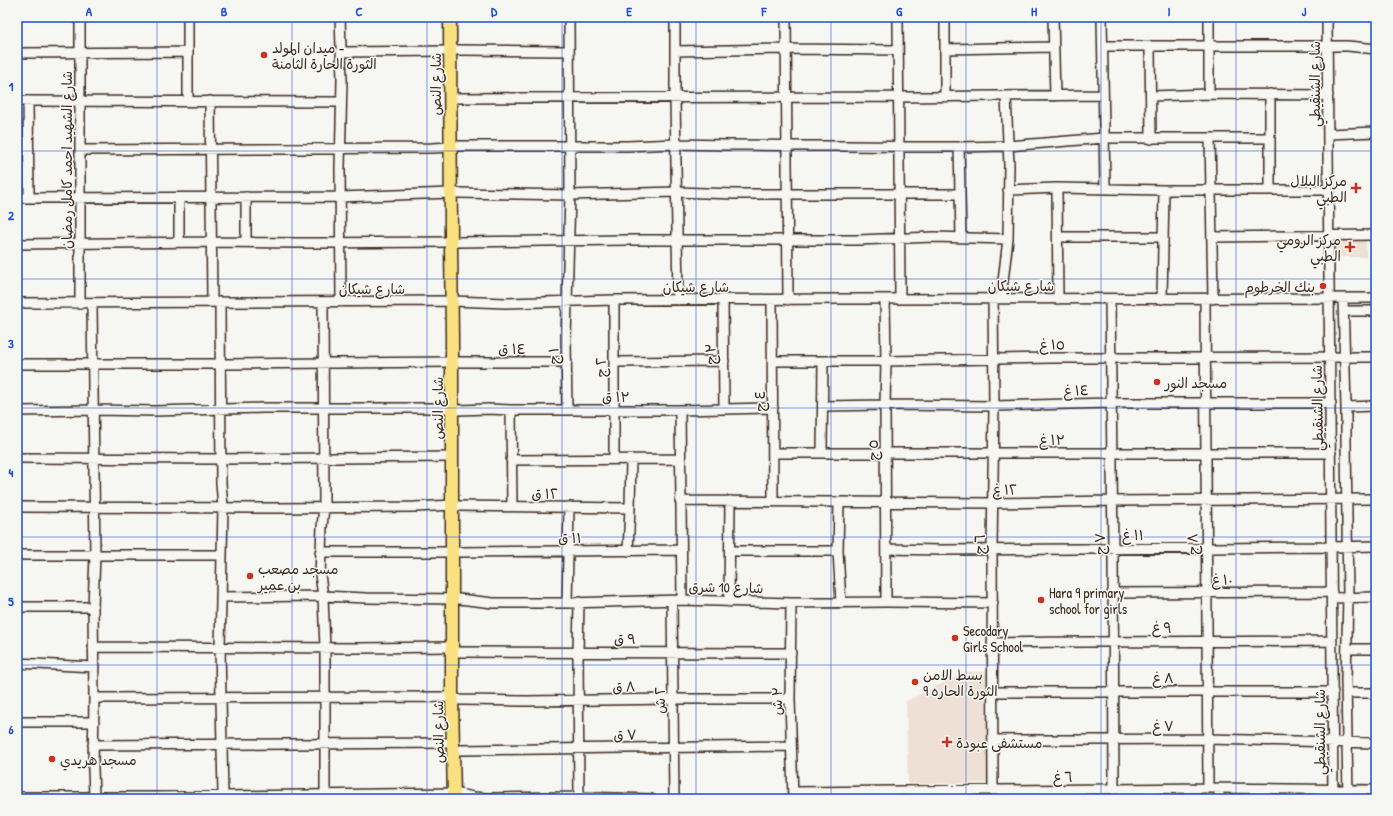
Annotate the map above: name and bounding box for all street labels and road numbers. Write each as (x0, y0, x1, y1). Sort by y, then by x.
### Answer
street label: شارع الشنقيطي (1305, 41, 1328, 127)
street label: شارع النص (426, 53, 446, 115)
street label: شارع الشهيد احمد كامل رمضان (57, 71, 77, 249)
street label: شارع شيكان (988, 276, 1054, 296)
street label: شارع شيكان (663, 277, 729, 297)
street label: شارع شيكان (339, 279, 405, 299)
street label: ١٥ غ (1039, 334, 1065, 355)
street label: ١٤ ق (498, 339, 526, 358)
street label: ٣ ج (700, 343, 721, 365)
street label: ١ ج (543, 347, 564, 365)
street label: ٢ ج (591, 357, 611, 377)
street label: شارع الشنقيطي (1307, 365, 1331, 451)
street label: شارع النص (428, 377, 448, 439)
street label: ١٤ غ (1063, 380, 1089, 401)
street label: ١٣ ق (602, 387, 630, 406)
street label: ٤ ج (750, 391, 770, 411)
street label: ١٣ غ (1039, 430, 1065, 450)
street label: ٥ ج (863, 439, 883, 461)
street label: ١٢ غ (992, 479, 1018, 500)
street label: ١٢ ق (531, 483, 559, 503)
street label: ١١ غ (1122, 525, 1144, 545)
street label: ١١ ق (558, 528, 582, 547)
street label: ٧ ج (1090, 533, 1110, 555)
street label: ٨ ج (1182, 533, 1203, 555)
street label: ٦ ج (969, 534, 990, 554)
street label: ١٠ غ (1211, 569, 1233, 590)
street label: شارع 10 شرق (688, 577, 764, 598)
street label: ٩ غ (1152, 617, 1172, 638)
street label: ٩ ق (614, 629, 636, 648)
street label: ٨ غ (1152, 668, 1174, 688)
street label: ٨ ق (612, 676, 636, 696)
street label: ٢ ش (650, 686, 669, 714)
street label: ٣ ش (767, 687, 786, 715)
street label: شارع الشنقيطي (1310, 689, 1333, 775)
street label: شارع النص (428, 700, 449, 764)
street label: ٧ غ (1152, 716, 1174, 736)
street label: ٧ ق (613, 724, 637, 744)
street label: ٦ غ (1053, 767, 1073, 787)

